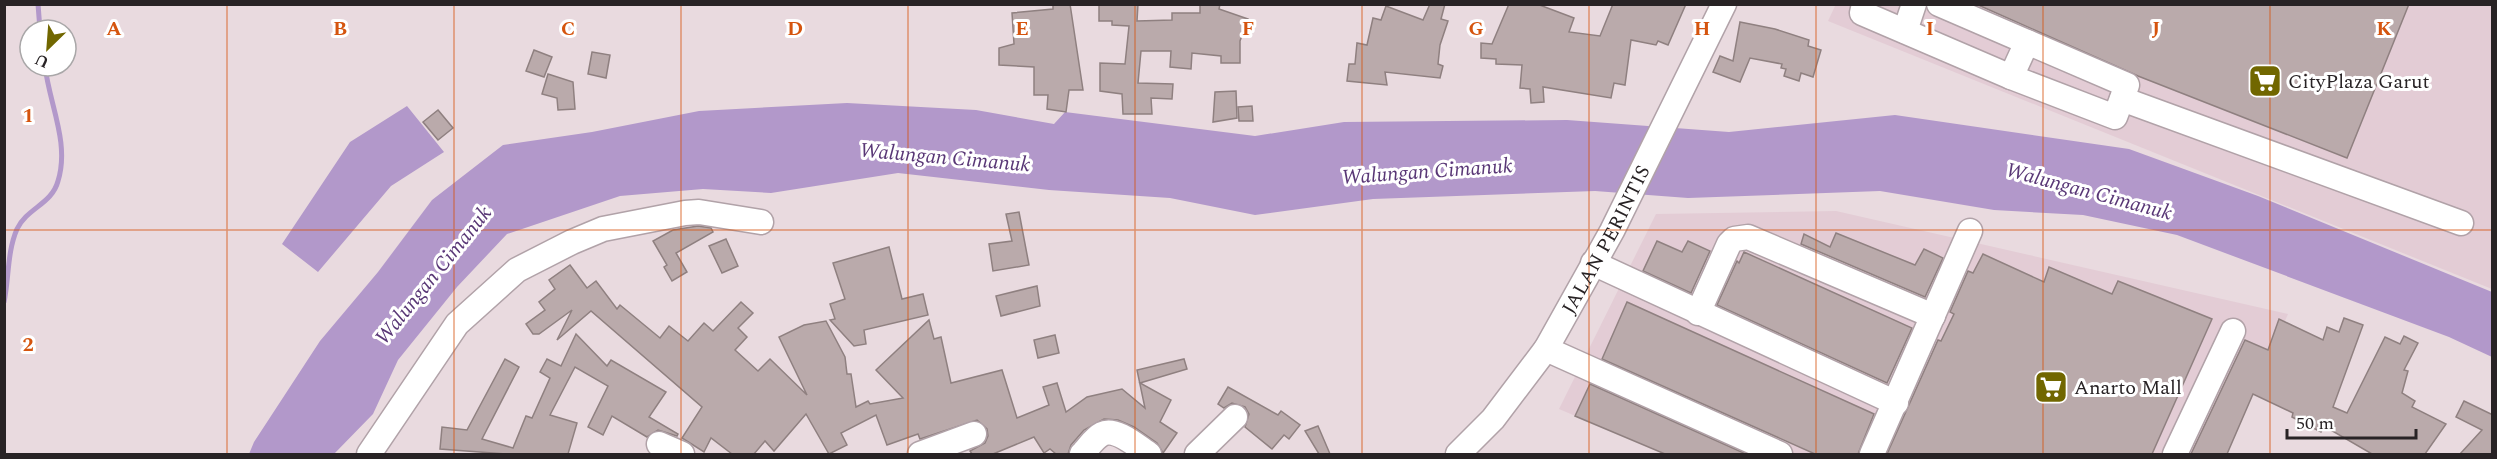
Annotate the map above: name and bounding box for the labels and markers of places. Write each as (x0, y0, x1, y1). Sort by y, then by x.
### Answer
supermarket icon: CityPlaza Garut (2247, 63, 2283, 99)
place label: CityPlaza Garut (2288, 67, 2429, 97)
supermarket icon: Anarto Mall (2033, 369, 2069, 405)
place label: Anarto Mall (2074, 373, 2182, 403)

